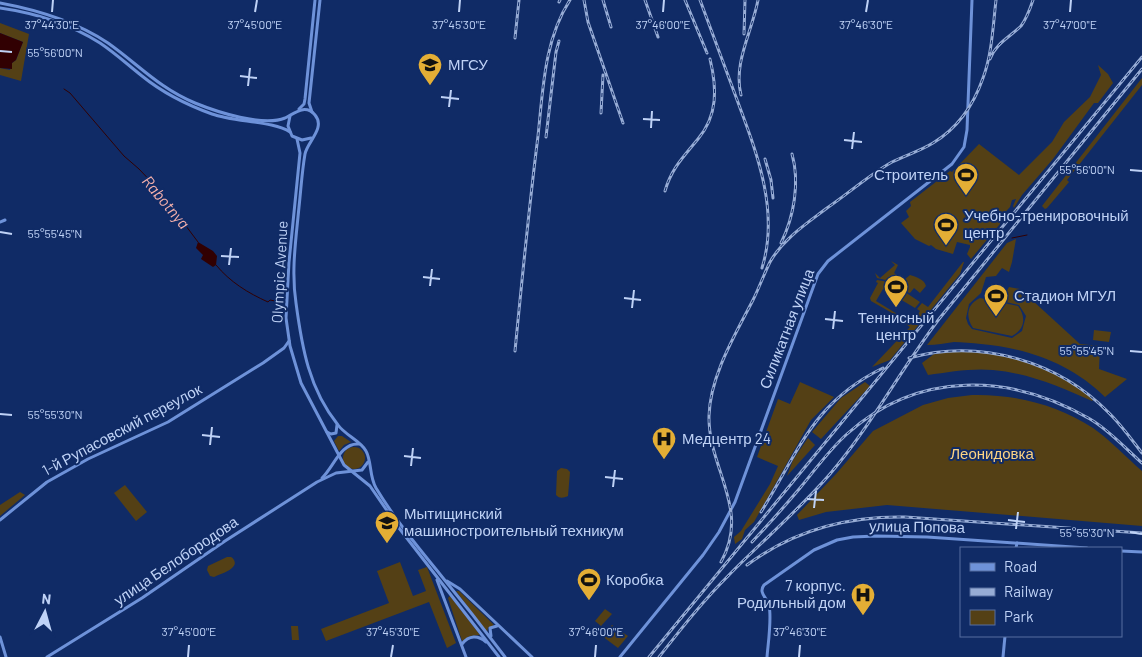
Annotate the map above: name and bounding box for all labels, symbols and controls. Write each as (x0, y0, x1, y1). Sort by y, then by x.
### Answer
text: 37°44'30"E (25, 17, 79, 31)
text: 37°45'00"E (228, 17, 282, 31)
text: 37°45'30"E (432, 17, 486, 31)
text: 37°46'00"E (636, 17, 690, 31)
text: 37°46'30"E (839, 17, 893, 31)
text: 37°47'00"E (1043, 17, 1097, 31)
text: 55°56'00"N (27, 45, 83, 59)
school or university icon: МГСУ (417, 52, 443, 86)
place label: МГСУ (448, 55, 488, 73)
sports icon: Строитель (953, 162, 979, 196)
text: 55°56'00"N (1059, 162, 1115, 176)
place label: Строитель (874, 165, 948, 183)
water label: Rabotnya (139, 171, 194, 232)
place label: Учебно-тренировочный центр (964, 206, 1129, 241)
sports icon: Учебно-тренировочный центр (933, 212, 959, 246)
street label: Olympic Avenue (267, 220, 291, 324)
text: 55°55'45"N (28, 226, 82, 240)
street label: Силикатная улица (755, 265, 817, 391)
sports icon: Теннисный центр (883, 274, 909, 308)
sports icon: Стадион МГУЛ (983, 283, 1009, 317)
place label: Стадион МГУЛ (1014, 286, 1116, 304)
place label: Теннисный центр (858, 308, 934, 343)
text: 55°55'45"N (1060, 343, 1114, 357)
street label: 1-й Рупасовский переулок (39, 379, 205, 479)
text: 55°55'30"N (27, 407, 83, 421)
hospital icon: Медцентр 24 (651, 426, 677, 460)
place label: Медцентр 24 (682, 429, 771, 447)
park label: Леонидовка (950, 444, 1034, 462)
place label: Мытищинский машиностроительный техникум (404, 504, 624, 539)
school or university icon: Мытищинский машиностроительный техникум (374, 510, 400, 544)
street label: улица Белобородова (110, 512, 241, 608)
street label: улица Попова (869, 516, 966, 536)
text: 55°55'30"N (1059, 525, 1115, 539)
legend (960, 547, 1122, 637)
text: Road (1004, 557, 1037, 575)
sports icon: Коробка (576, 567, 602, 601)
place label: Коробка (606, 570, 664, 588)
place label: 7 корпус. Родильный дом (737, 576, 846, 611)
hospital icon: 7 корпус. Родильный дом (850, 582, 876, 616)
text: Railway (1004, 582, 1053, 600)
north arrow (20, 587, 70, 637)
text: N (41, 590, 52, 608)
text: Park (1004, 607, 1034, 625)
text: 37°45'00"E (162, 624, 216, 638)
text: 37°45'30"E (366, 624, 420, 638)
text: 37°46'00"E (569, 624, 623, 638)
text: 37°46'30"E (773, 624, 827, 638)

